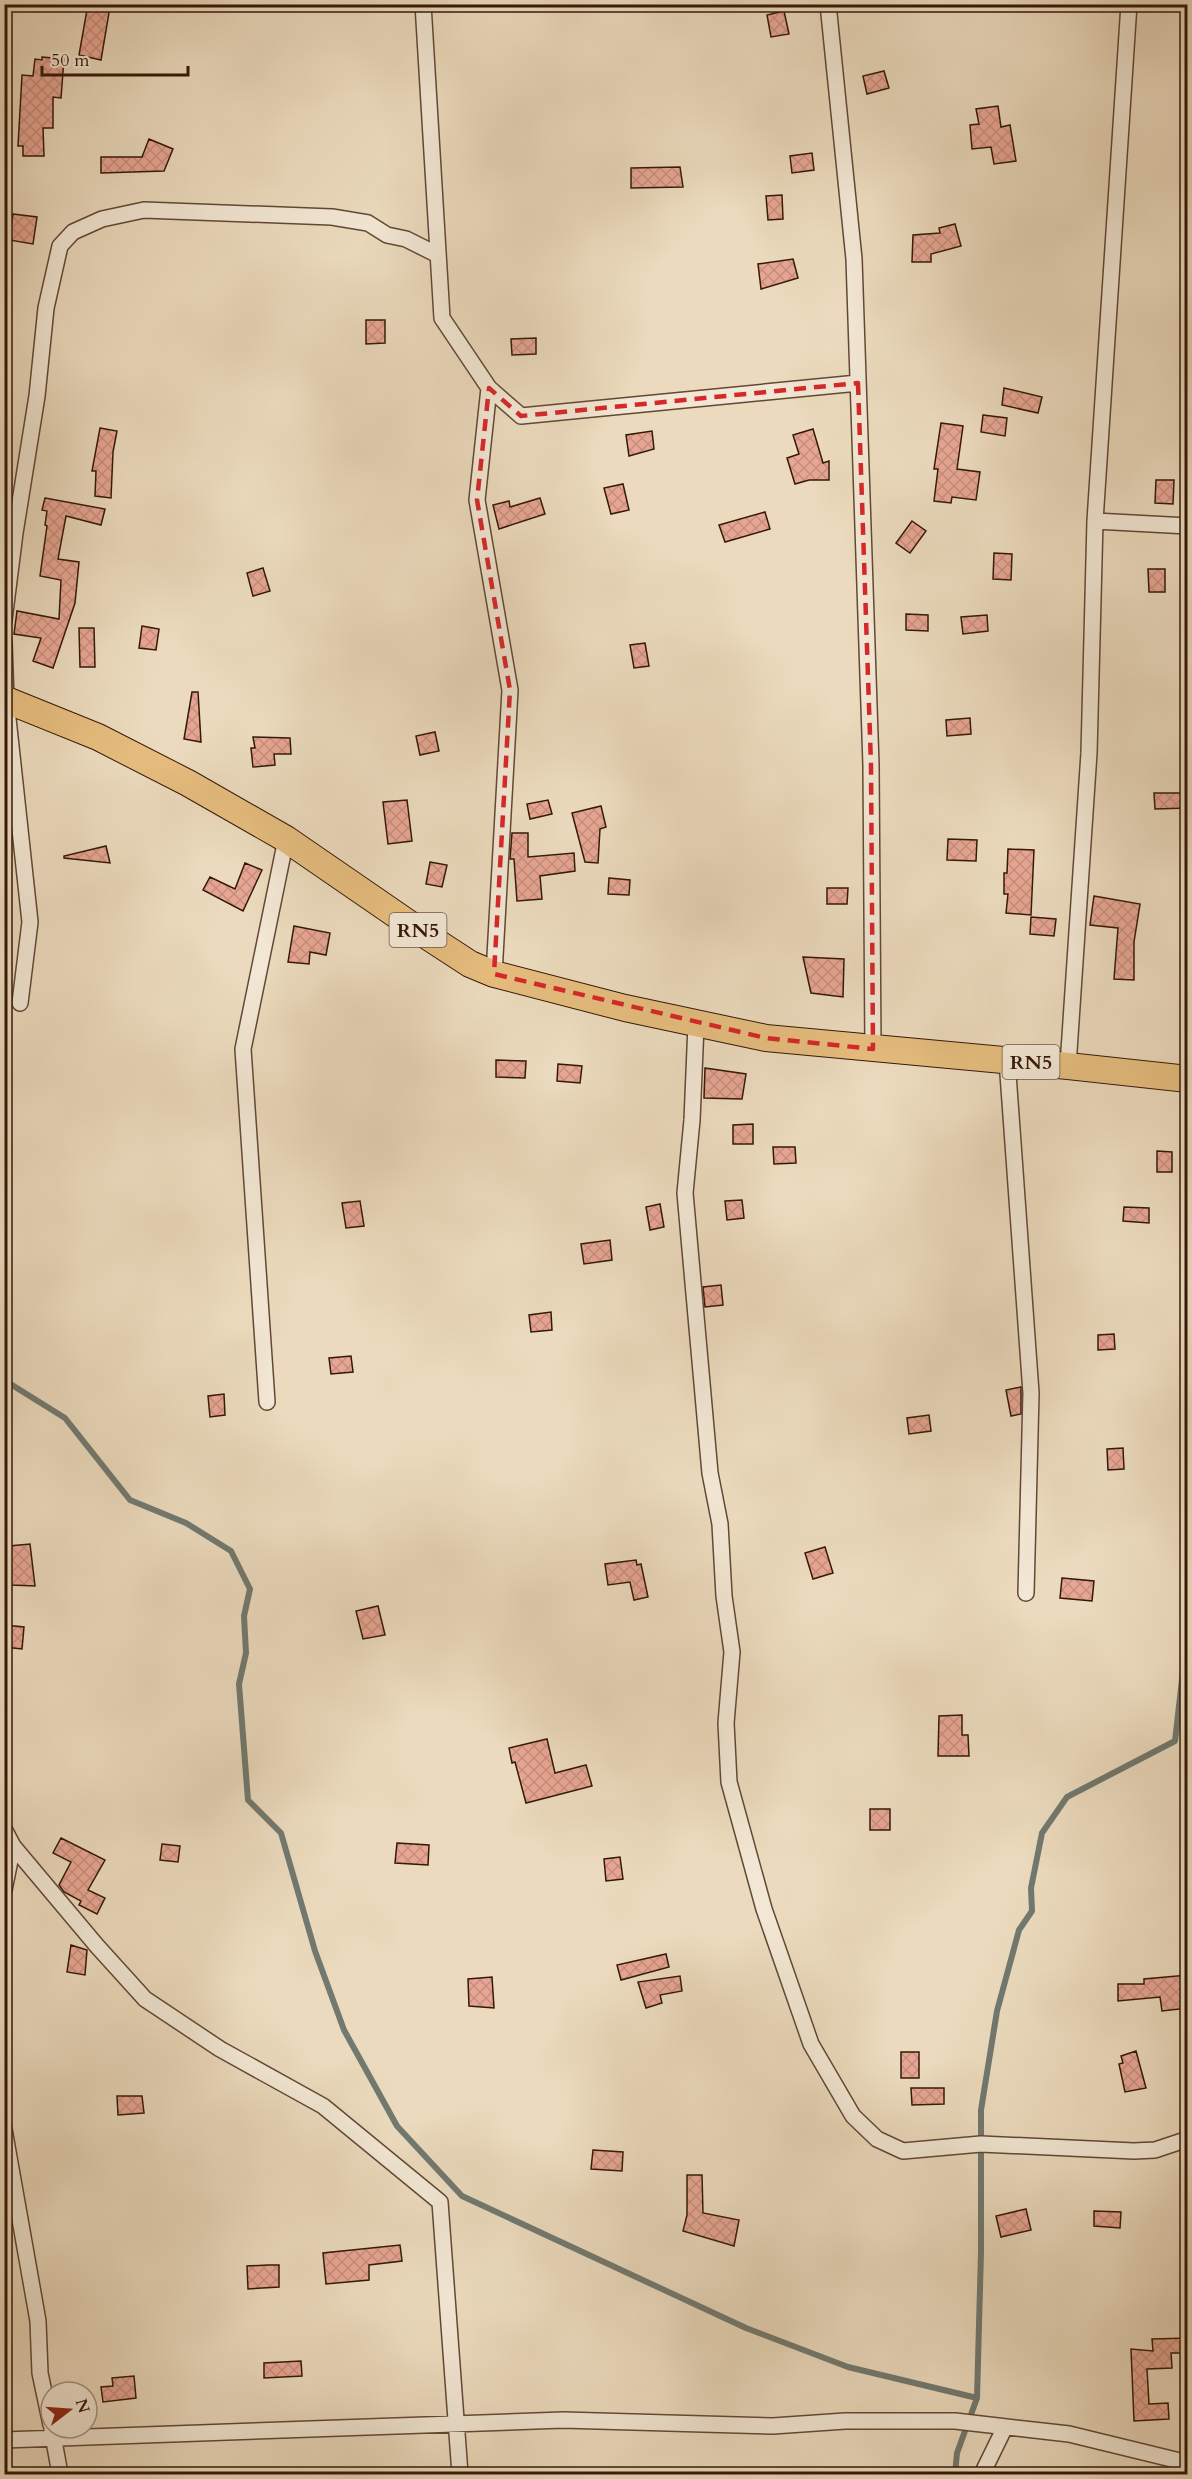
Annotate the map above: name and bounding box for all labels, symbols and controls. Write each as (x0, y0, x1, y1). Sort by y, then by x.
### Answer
scale bar (42, 39, 188, 77)
text: 50 m (51, 48, 90, 73)
road number: RN5 (390, 913, 446, 947)
road number: RN5 (1002, 1045, 1060, 1079)
north arrow (39, 2380, 99, 2440)
text: N (70, 2396, 95, 2416)

